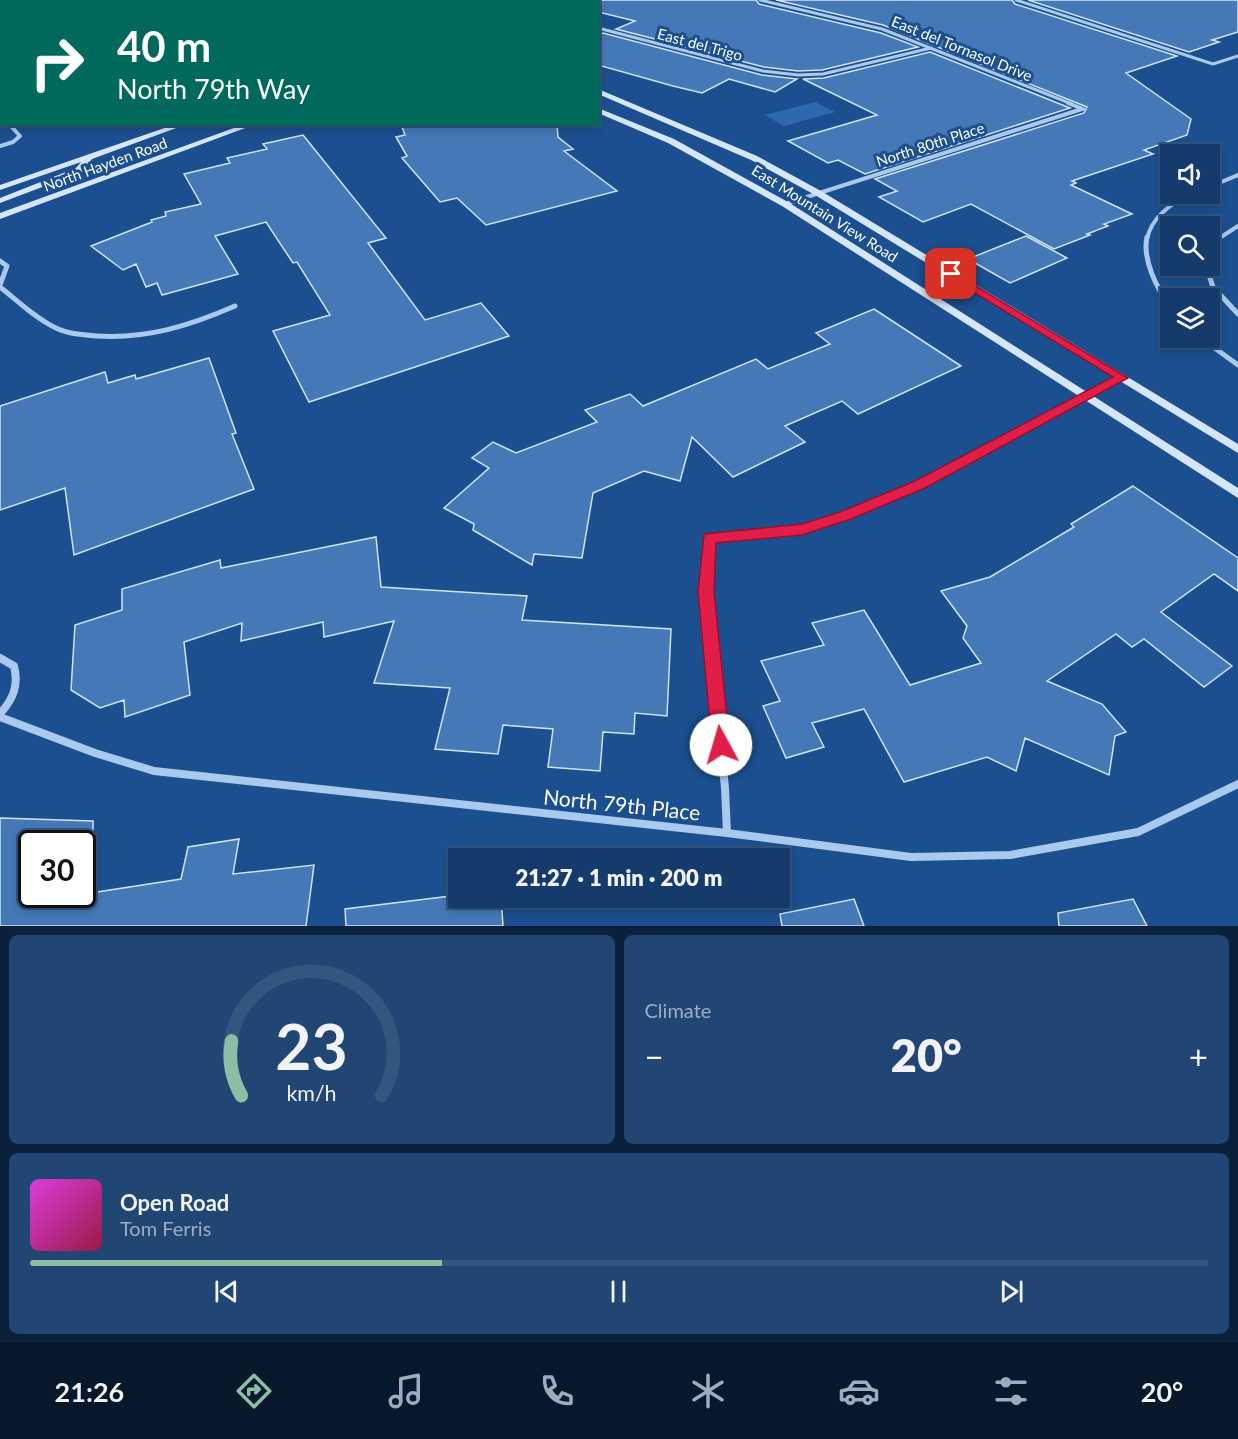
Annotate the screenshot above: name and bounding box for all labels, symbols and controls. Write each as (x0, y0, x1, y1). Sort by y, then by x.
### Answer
street label: East del Tornasol Drive (889, 12, 1035, 84)
text: 40 m (117, 21, 211, 71)
icon: right (18, 24, 96, 102)
street label: East del Trigo (655, 24, 745, 64)
text: North 79th Way (117, 72, 310, 105)
street label: North 80th Place (874, 118, 986, 170)
street label: North Hayden Road (41, 133, 169, 195)
map controls (1160, 144, 1220, 348)
button: sound (1160, 144, 1220, 204)
street label: East Mountain View Road (749, 161, 901, 265)
button: search (1160, 216, 1220, 276)
pin (925, 248, 976, 299)
icon: arrive (934, 257, 967, 290)
button: layers (1160, 288, 1220, 348)
position arrow (689, 713, 753, 777)
street label: North 79th Place (542, 783, 702, 825)
speed limit sign: 30 (18, 830, 96, 908)
text: 21:27 · 1 min · 200 m (516, 864, 722, 891)
text: Climate (645, 998, 711, 1022)
text: 23 (276, 1008, 348, 1083)
text: 20° (891, 1028, 962, 1082)
text: − (645, 1036, 664, 1076)
text: + (1189, 1036, 1208, 1076)
text: km/h (287, 1081, 337, 1107)
text: Open Road (120, 1189, 229, 1216)
text: Tom Ferris (120, 1216, 211, 1240)
icon: previous (210, 1275, 243, 1308)
icon: pause (602, 1275, 635, 1308)
icon: next (995, 1275, 1028, 1308)
icon: directions (233, 1370, 275, 1412)
icon: music (385, 1370, 427, 1412)
icon: phone (536, 1370, 578, 1412)
icon: climate (687, 1370, 729, 1412)
icon: car (838, 1370, 880, 1412)
icon: filters (990, 1370, 1032, 1412)
text: 21:26 (55, 1375, 124, 1408)
text: 20° (1141, 1375, 1183, 1408)

